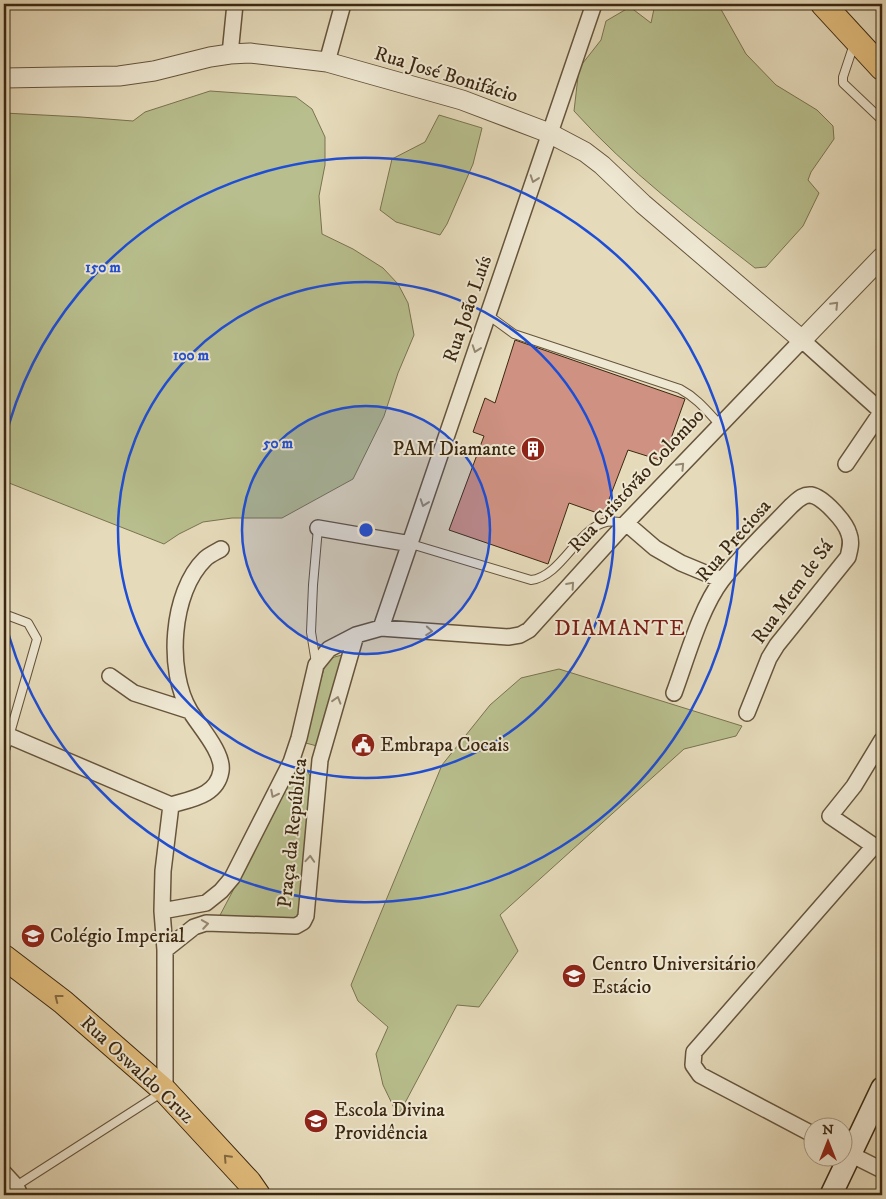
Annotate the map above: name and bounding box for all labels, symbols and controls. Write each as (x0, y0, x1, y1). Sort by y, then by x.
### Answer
street label: Rua José Bonifácio (371, 41, 521, 109)
one-way arrow (529, 174, 539, 182)
street label: Rua João Luís (438, 252, 498, 366)
text: 150 m (85, 258, 121, 277)
one-way arrow (830, 302, 839, 311)
one-way arrow (472, 345, 482, 353)
text: 100 m (173, 346, 210, 365)
street label: Rua Cristóvão Colombo (564, 404, 710, 558)
text: 50 m (262, 434, 294, 453)
building icon: PAM Diamante (520, 436, 546, 462)
place label: PAM Diamante (393, 437, 516, 462)
one-way arrow (675, 463, 684, 472)
street label: Rua Preciosa (691, 494, 777, 588)
one-way arrow (420, 499, 430, 507)
centre of rings (357, 521, 375, 539)
street label: Rua Mem de Sá (747, 535, 840, 649)
one-way arrow (565, 582, 574, 591)
district label: DIAMANTE (554, 615, 686, 642)
one-way arrow (426, 626, 434, 637)
one-way arrow (331, 696, 341, 704)
public building icon: Embrapa Cocais (350, 732, 376, 758)
place label: Embrapa Cocais (380, 733, 509, 758)
street label: Praça da República (273, 756, 313, 909)
one-way arrow (270, 789, 280, 798)
one-way arrow (305, 855, 316, 863)
one-way arrow (201, 920, 210, 930)
school or university icon: Colégio Imperial (20, 923, 46, 949)
place label: Colégio Imperial (50, 924, 185, 949)
place label: Centro Universitário Estácio (592, 952, 756, 1000)
school or university icon: Centro Universitário Estácio (561, 963, 587, 989)
one-way arrow (55, 996, 64, 1004)
street label: Rua Oswaldo Cruz (75, 1011, 199, 1129)
place label: Escola Divina Providência (334, 1098, 445, 1146)
school or university icon: Escola Divina Providência (303, 1108, 329, 1134)
north arrow (804, 1116, 854, 1166)
text: N (822, 1121, 834, 1139)
one-way arrow (224, 1155, 233, 1164)

